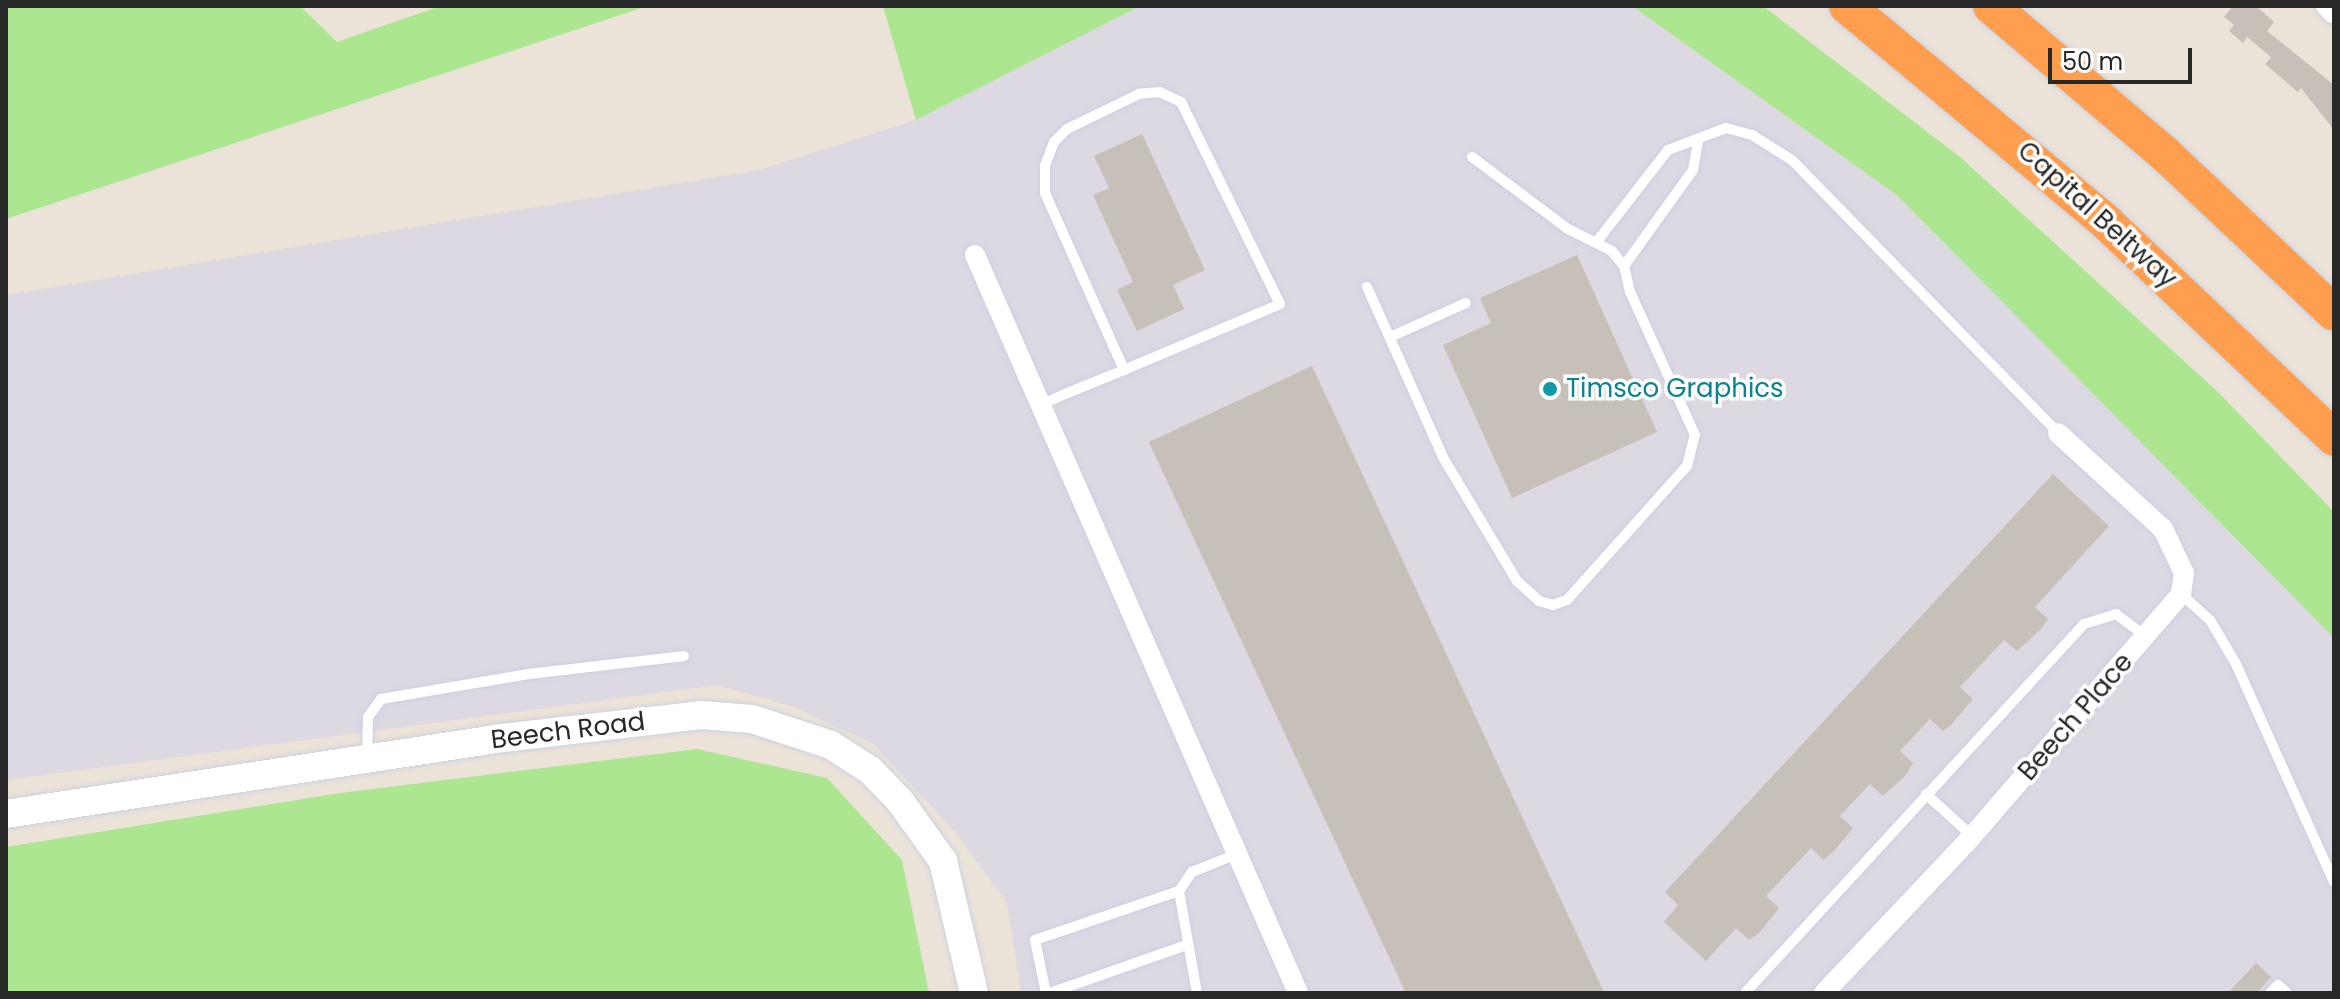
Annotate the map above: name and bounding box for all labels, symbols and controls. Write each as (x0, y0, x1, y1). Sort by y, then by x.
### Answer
scale bar (2052, 32, 2196, 82)
text: 50 m (2062, 45, 2123, 78)
street label: Capital Beltway (2011, 135, 2183, 295)
place label: Timsco Graphics (1566, 373, 1784, 405)
marker: Timsco Graphics (1541, 380, 1559, 398)
street label: Beech Place (2012, 647, 2140, 787)
street label: Beech Road (489, 706, 647, 756)

